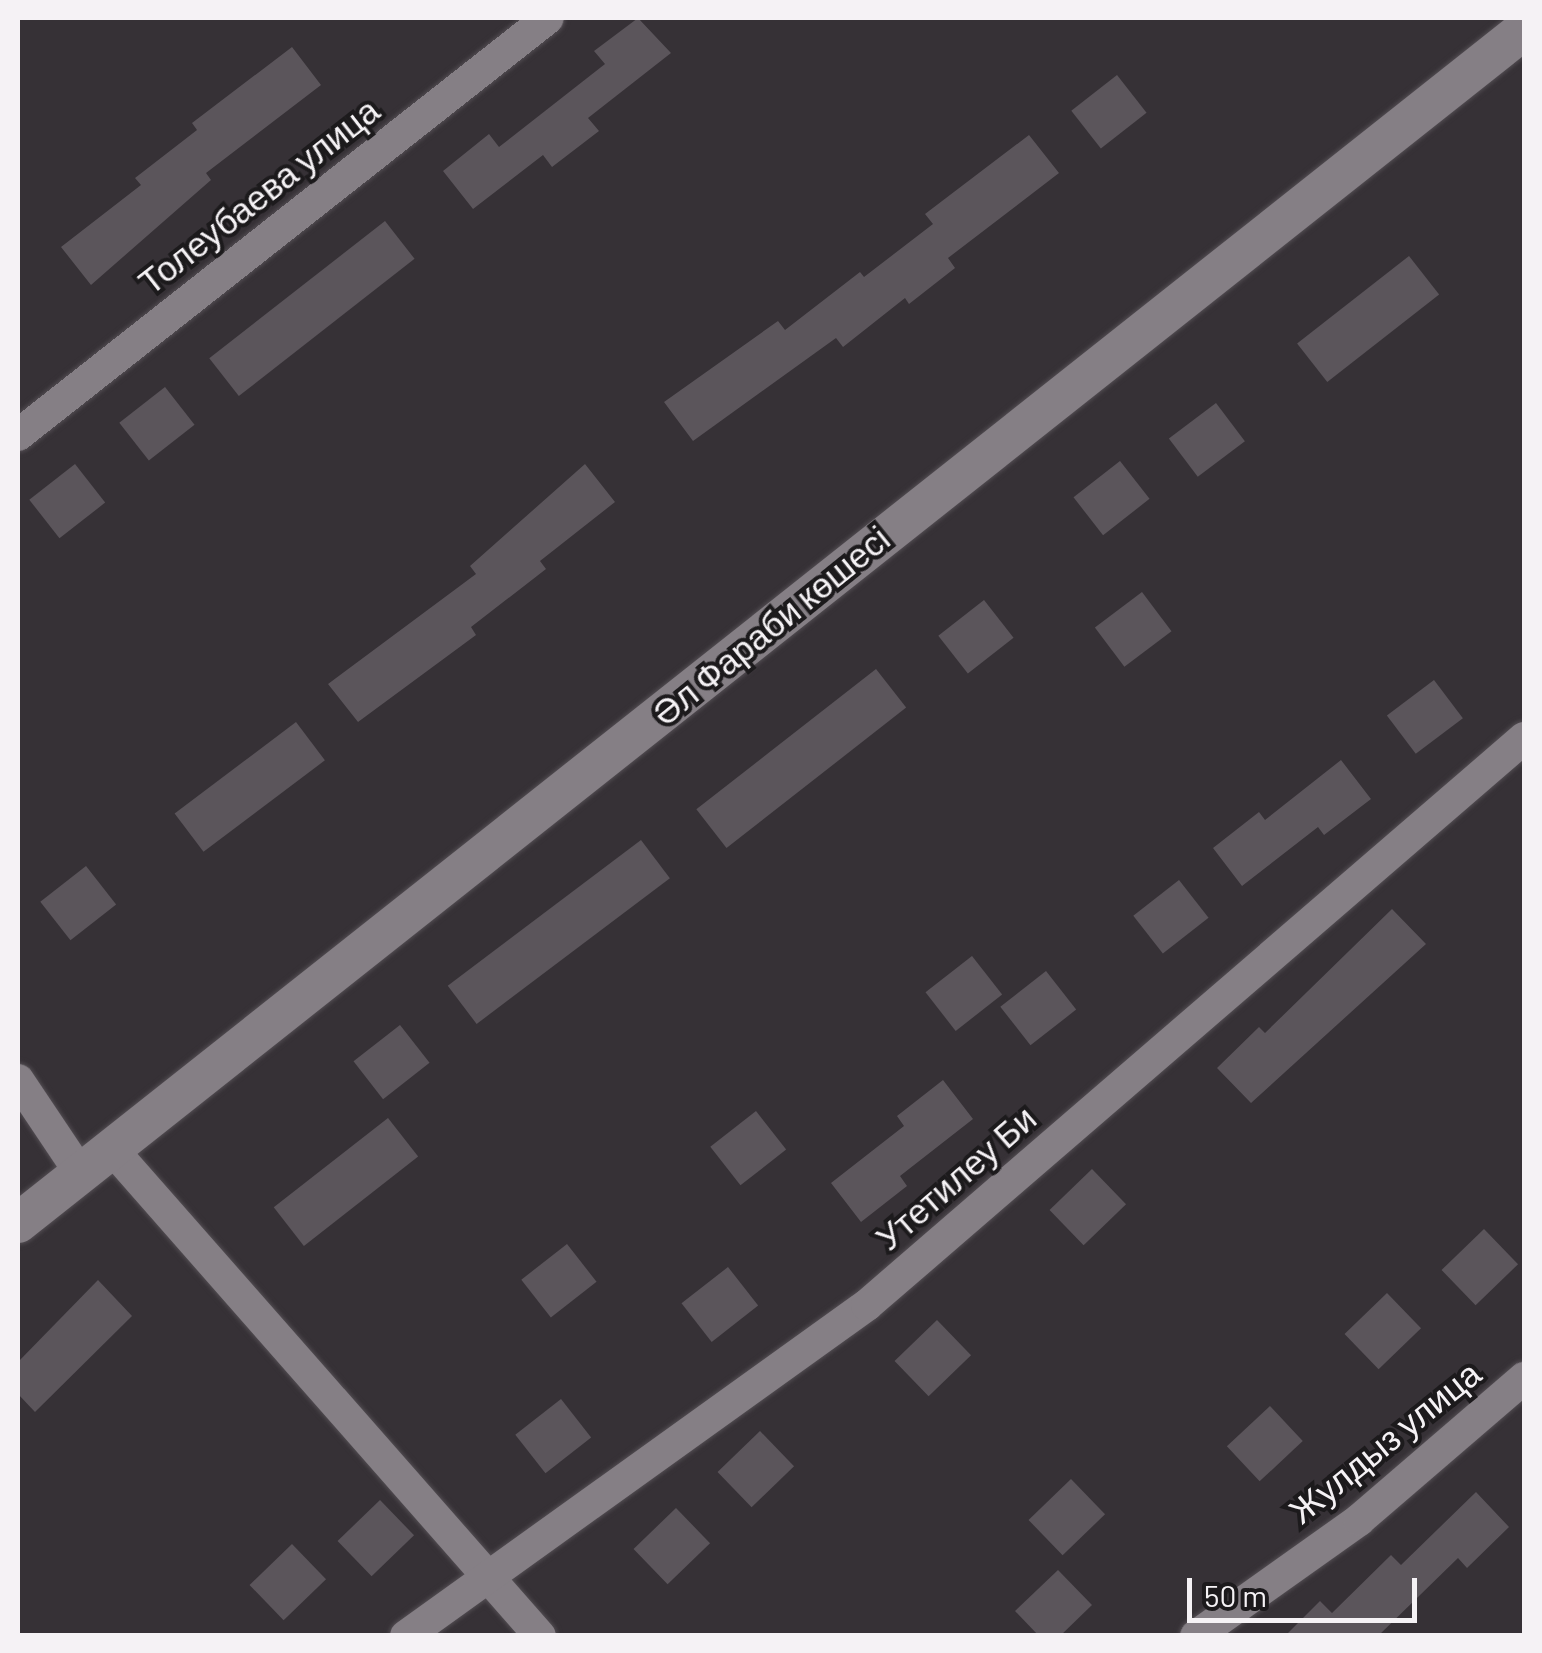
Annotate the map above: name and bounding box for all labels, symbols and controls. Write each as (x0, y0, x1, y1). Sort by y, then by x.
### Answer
street label: Толеубаева улица (129, 88, 387, 302)
street label: Әл Фараби көшесі (643, 516, 897, 734)
street label: Утетилеу Би (866, 1096, 1044, 1258)
street label: Жулдыз улица (1280, 1351, 1488, 1531)
scale bar (1192, 1558, 1422, 1620)
text: 50 m (1204, 1577, 1267, 1613)

